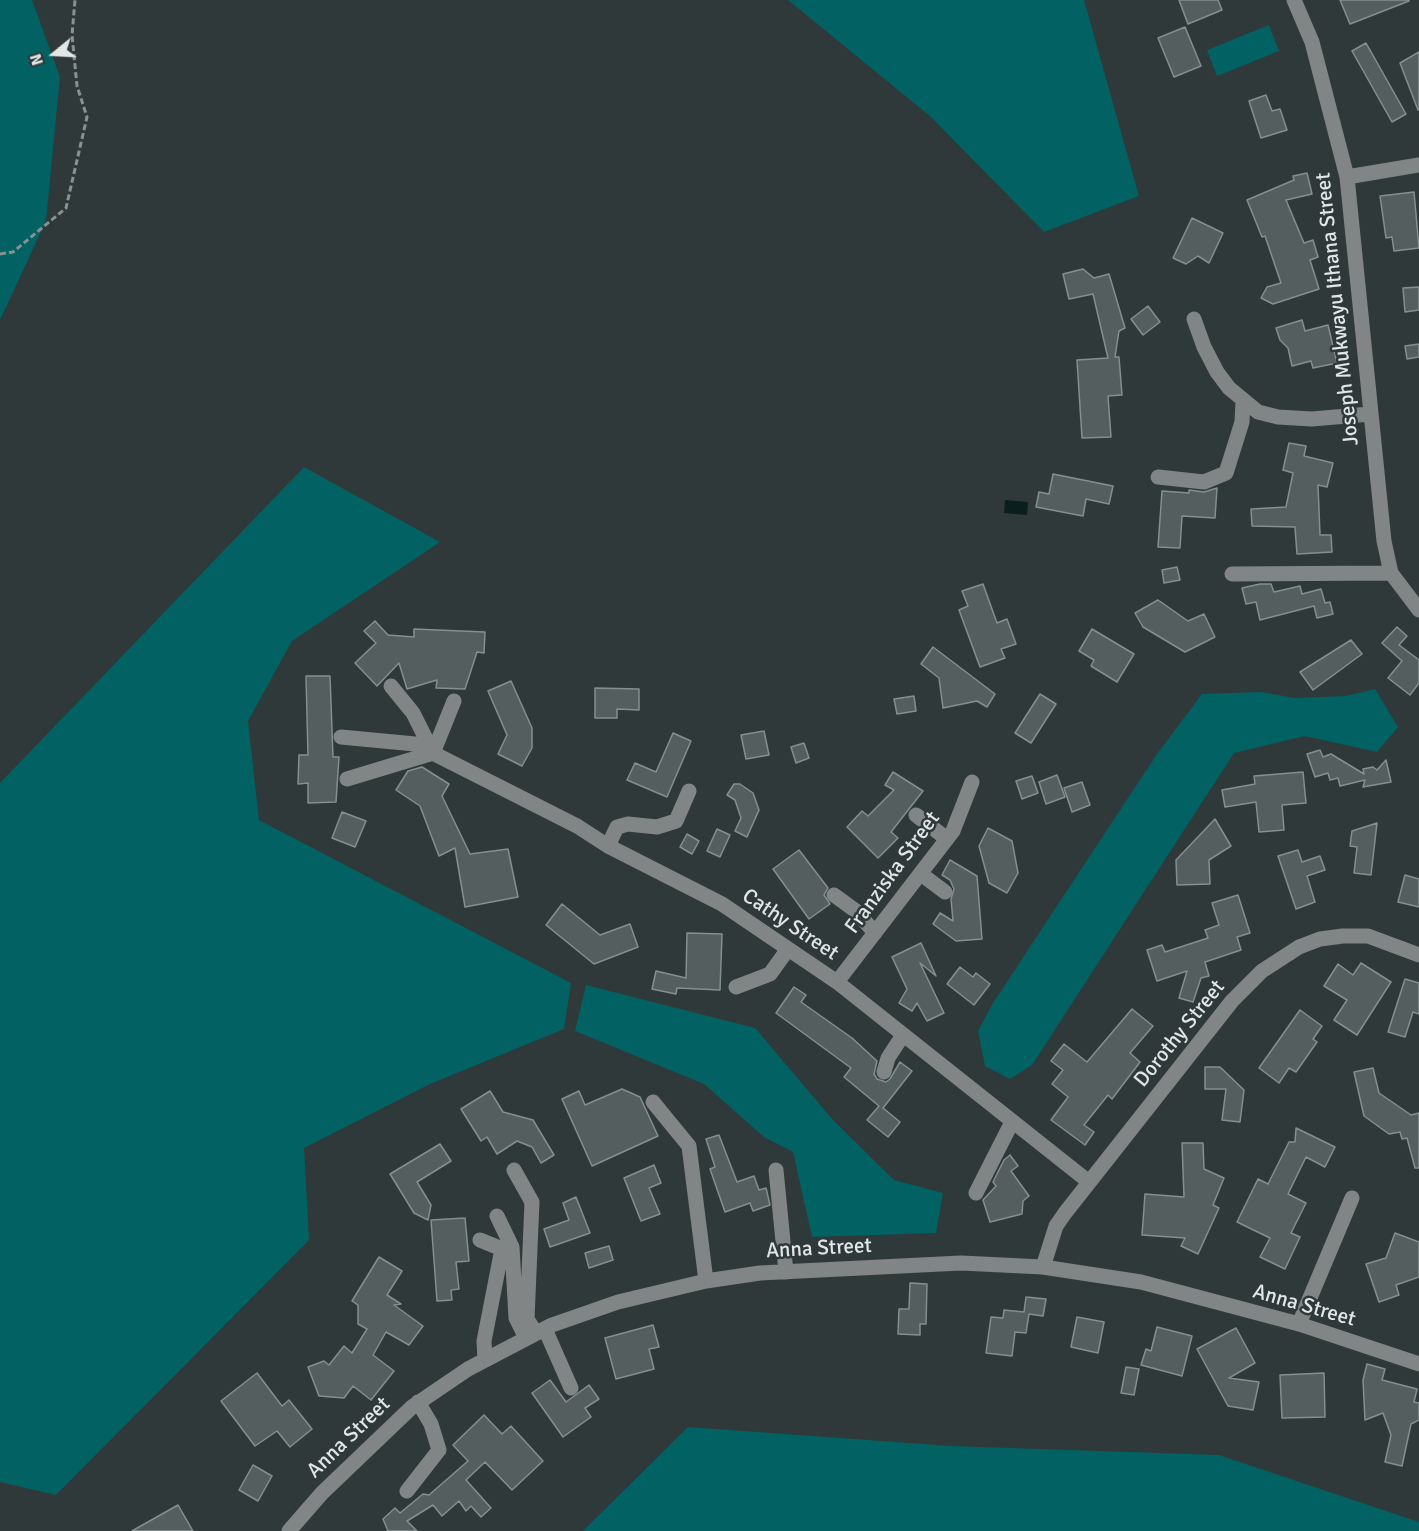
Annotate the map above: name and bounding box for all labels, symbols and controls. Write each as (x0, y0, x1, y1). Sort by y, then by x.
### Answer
north arrow (24, 24, 84, 84)
text: N (26, 51, 48, 68)
street label: Joseph Mukwayu Ithana Street (1311, 171, 1365, 447)
street label: Franziska Street (840, 807, 946, 939)
street label: Cathy Street (737, 884, 843, 966)
street label: Dorothy Street (1129, 975, 1231, 1093)
street label: Anna Street (766, 1234, 872, 1264)
street label: Anna Street (1250, 1279, 1358, 1333)
street label: Anna Street (302, 1392, 396, 1484)

